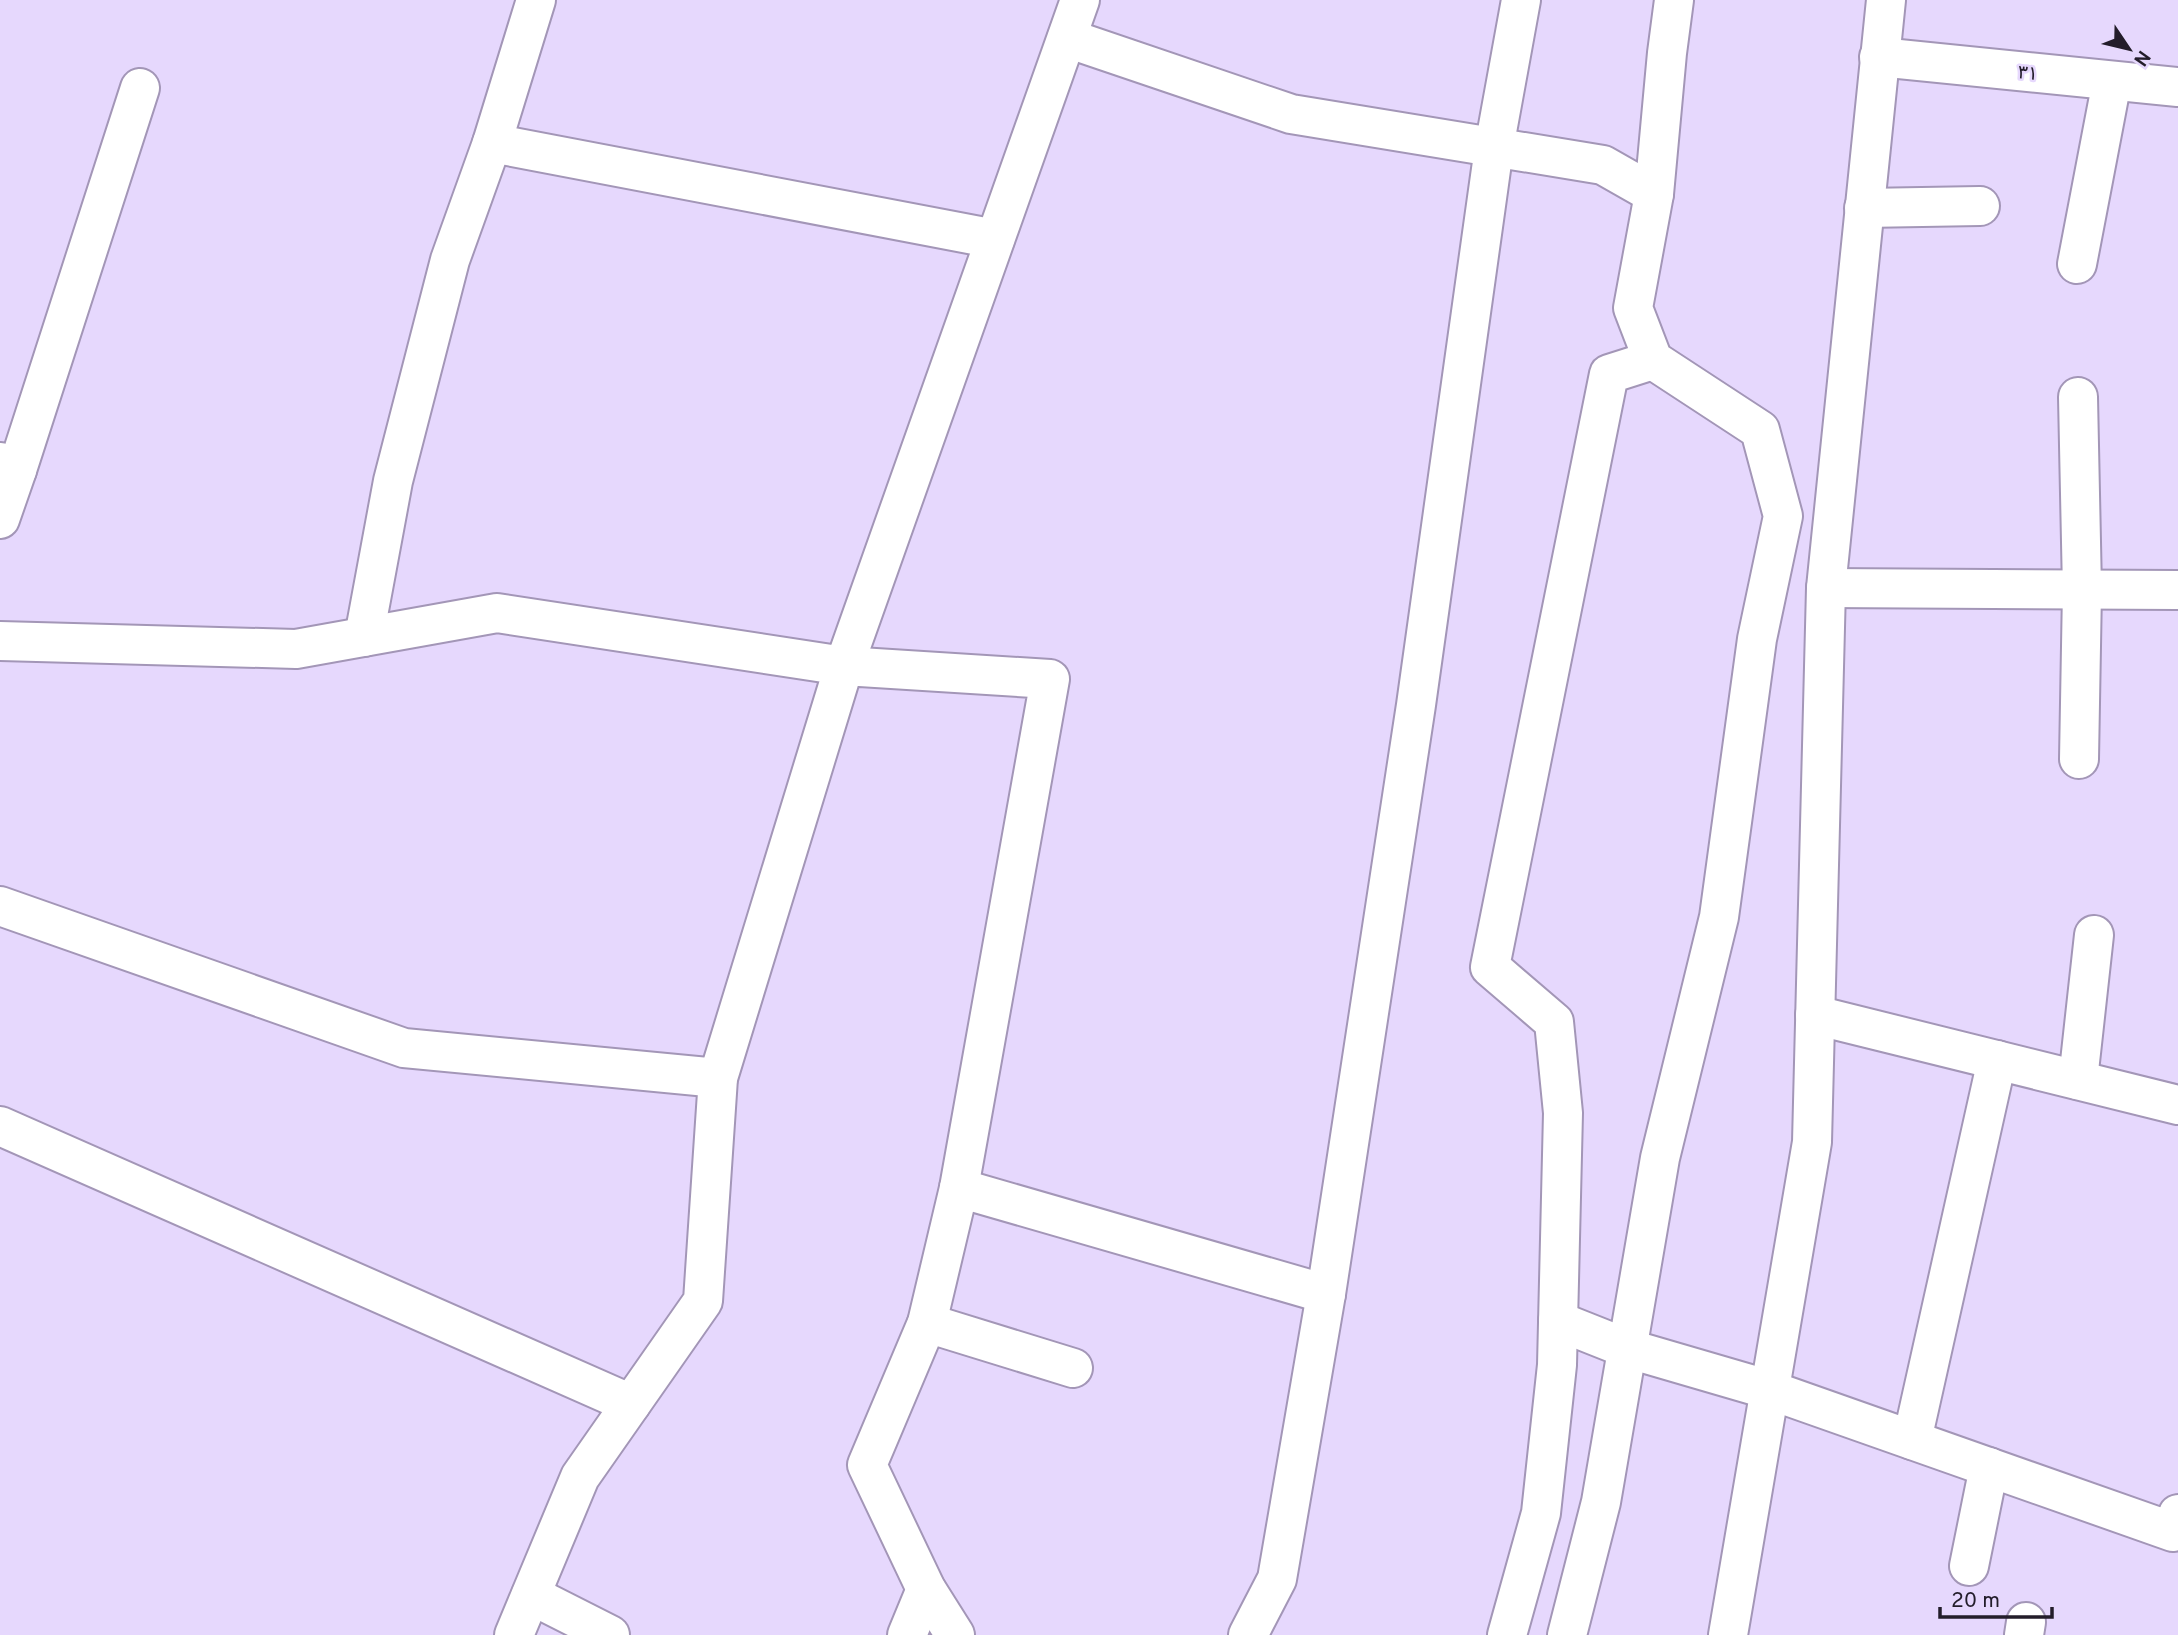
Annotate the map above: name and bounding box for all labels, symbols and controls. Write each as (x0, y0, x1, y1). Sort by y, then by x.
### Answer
north arrow (2094, 14, 2164, 84)
text: N (2128, 45, 2155, 70)
street label: ۳۱ (2016, 61, 2039, 87)
scale bar (1940, 1576, 2052, 1620)
text: 20 m (1951, 1588, 2000, 1615)

